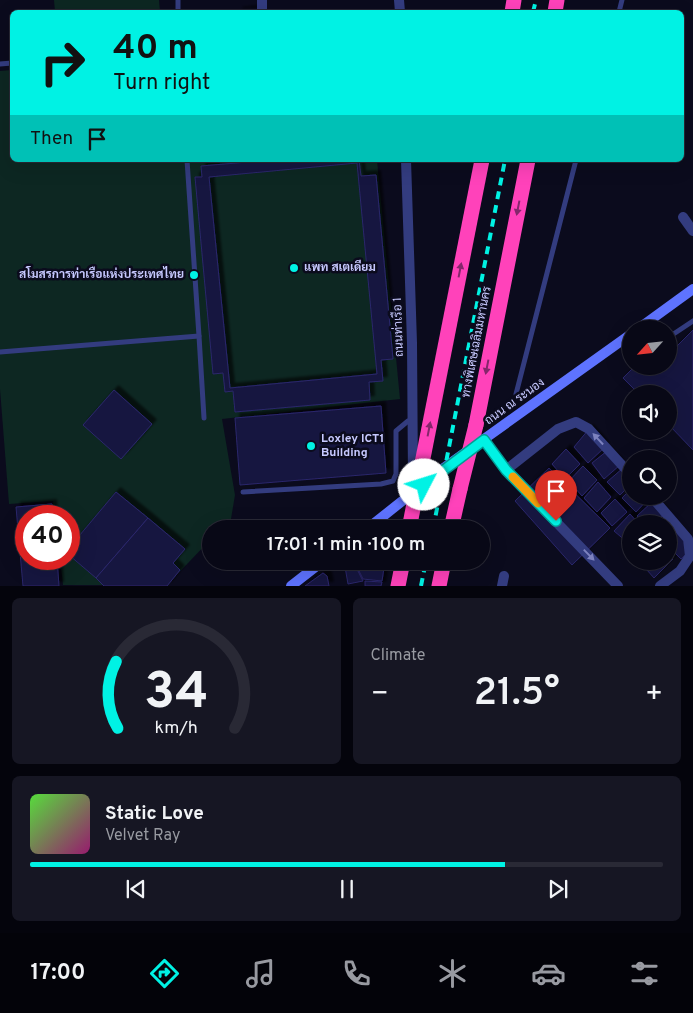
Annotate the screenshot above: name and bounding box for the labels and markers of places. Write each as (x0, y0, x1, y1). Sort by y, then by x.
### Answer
place label: แพท สเตเดียม (304, 259, 376, 276)
marker: แพท สเตเดียม (288, 262, 300, 274)
place label: สโมสรการท่าเรือแห่งประเทศไทย (19, 266, 184, 283)
marker: สโมสรการท่าเรือแห่งประเทศไทย (188, 269, 200, 281)
place label: Loxley ICT1 Building (321, 431, 384, 461)
marker: Loxley ICT1 Building (305, 440, 317, 452)
pin (535, 470, 577, 521)

